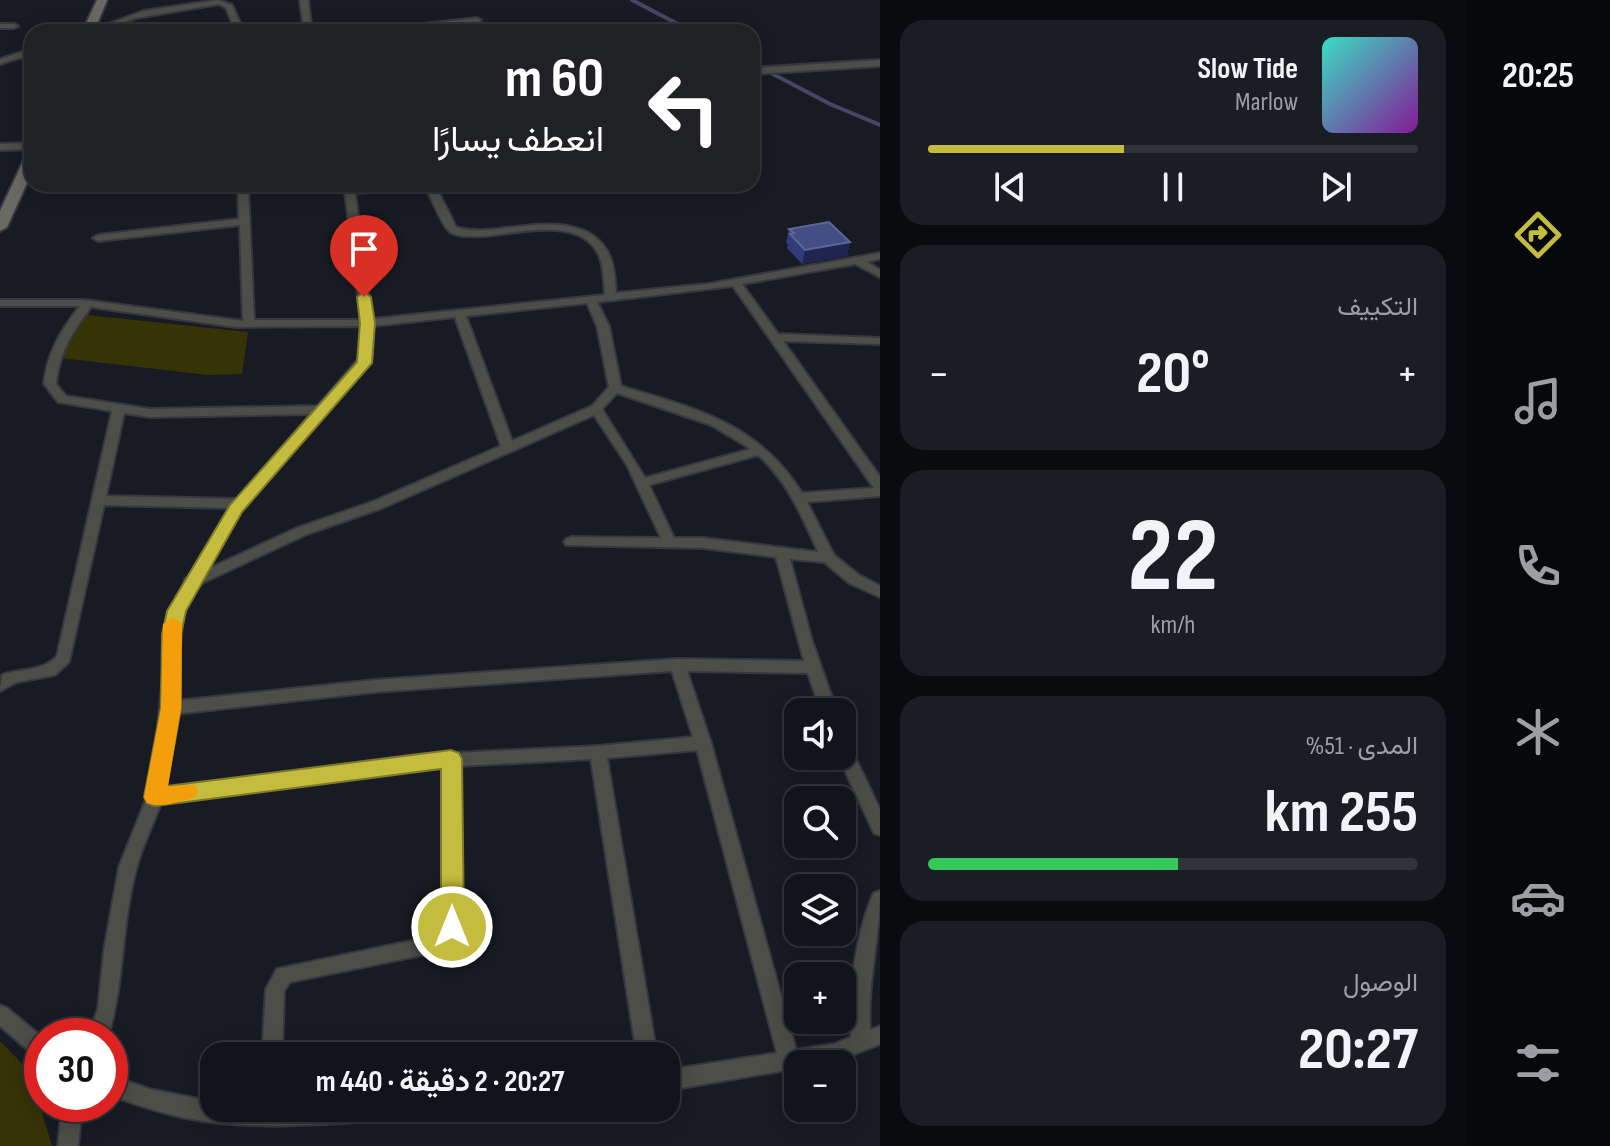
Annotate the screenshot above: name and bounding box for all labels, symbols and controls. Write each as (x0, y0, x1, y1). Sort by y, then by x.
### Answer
text: 60 m (505, 46, 604, 113)
text: Slow Tide (1198, 51, 1298, 87)
text: 20:25 (1502, 55, 1574, 98)
icon: left (632, 56, 736, 160)
text: Marlow (1235, 87, 1298, 118)
text: انعطف يسارًا (432, 119, 604, 162)
icon: previous (988, 165, 1032, 209)
icon: pause (1151, 165, 1195, 209)
icon: next (1314, 165, 1358, 209)
icon: directions (1510, 207, 1566, 263)
pin (330, 215, 398, 297)
icon: arrive (342, 227, 386, 271)
text: التكييف (1337, 292, 1418, 323)
text: 20° (1136, 338, 1210, 410)
text: − (928, 348, 950, 401)
text: + (1396, 348, 1418, 401)
icon: music (1510, 373, 1566, 429)
text: 22 (1127, 495, 1219, 620)
icon: phone (1510, 538, 1566, 594)
text: km/h (1151, 610, 1195, 641)
map controls (784, 698, 856, 1122)
button: sound (784, 698, 856, 770)
icon: climate (1510, 704, 1566, 760)
text: المدى · 51% (1306, 731, 1418, 762)
text: 255 km (1265, 777, 1418, 849)
button: search (784, 786, 856, 858)
icon: car (1510, 870, 1566, 926)
button: layers (784, 874, 856, 946)
position arrow (410, 885, 494, 969)
button: + (784, 962, 856, 1034)
text: الوصول (1343, 968, 1418, 999)
text: 20:27 (1298, 1014, 1418, 1086)
speed limit sign: 30 (24, 1018, 128, 1122)
icon: filters (1510, 1035, 1566, 1091)
button: − (784, 1050, 856, 1122)
text: 20:27 · 2 دقيقة · 440 m (316, 1064, 564, 1100)

